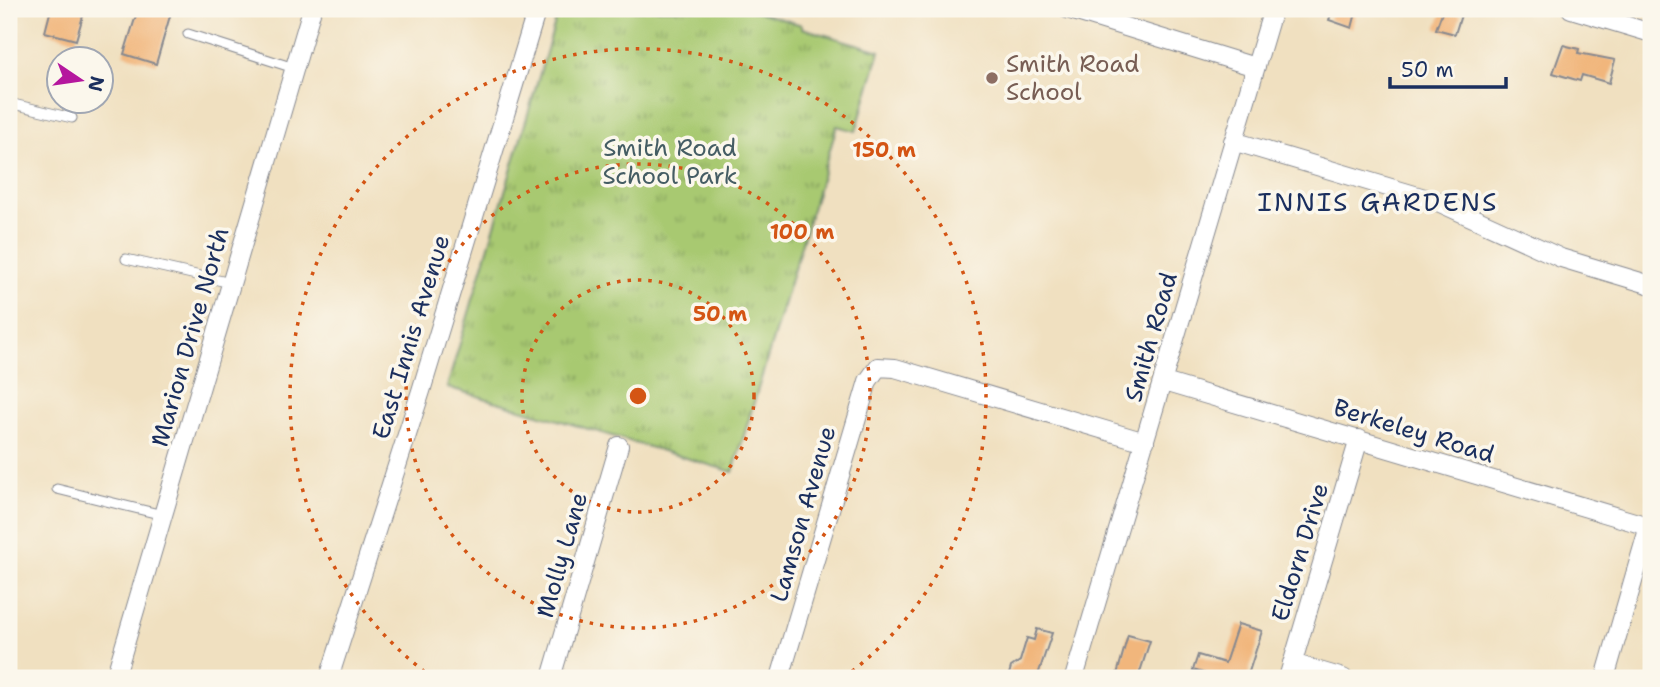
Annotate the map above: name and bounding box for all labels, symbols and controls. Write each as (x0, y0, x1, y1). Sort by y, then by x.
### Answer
north arrow (46, 46, 116, 116)
scale bar (1390, 46, 1506, 90)
place label: Smith Road School (1006, 48, 1140, 108)
text: 50 m (1401, 56, 1454, 84)
marker: Smith Road School (984, 70, 1000, 86)
text: N (82, 74, 110, 94)
park label: Smith Road School Park (602, 132, 738, 192)
text: 150 m (852, 136, 916, 164)
district label: INNIS GARDENS (1258, 184, 1498, 219)
text: 100 m (770, 218, 834, 246)
street label: Marion Drive North (143, 223, 237, 451)
street label: East Innis Avenue (365, 231, 457, 443)
street label: Smith Road (1117, 268, 1185, 406)
text: 50 m (693, 300, 747, 328)
centre of rings (626, 384, 650, 408)
street label: Berkeley Road (1330, 391, 1498, 471)
street label: Lamson Avenue (763, 422, 843, 606)
street label: Eldorn Drive (1264, 479, 1336, 625)
street label: Molly Lane (529, 489, 595, 621)

